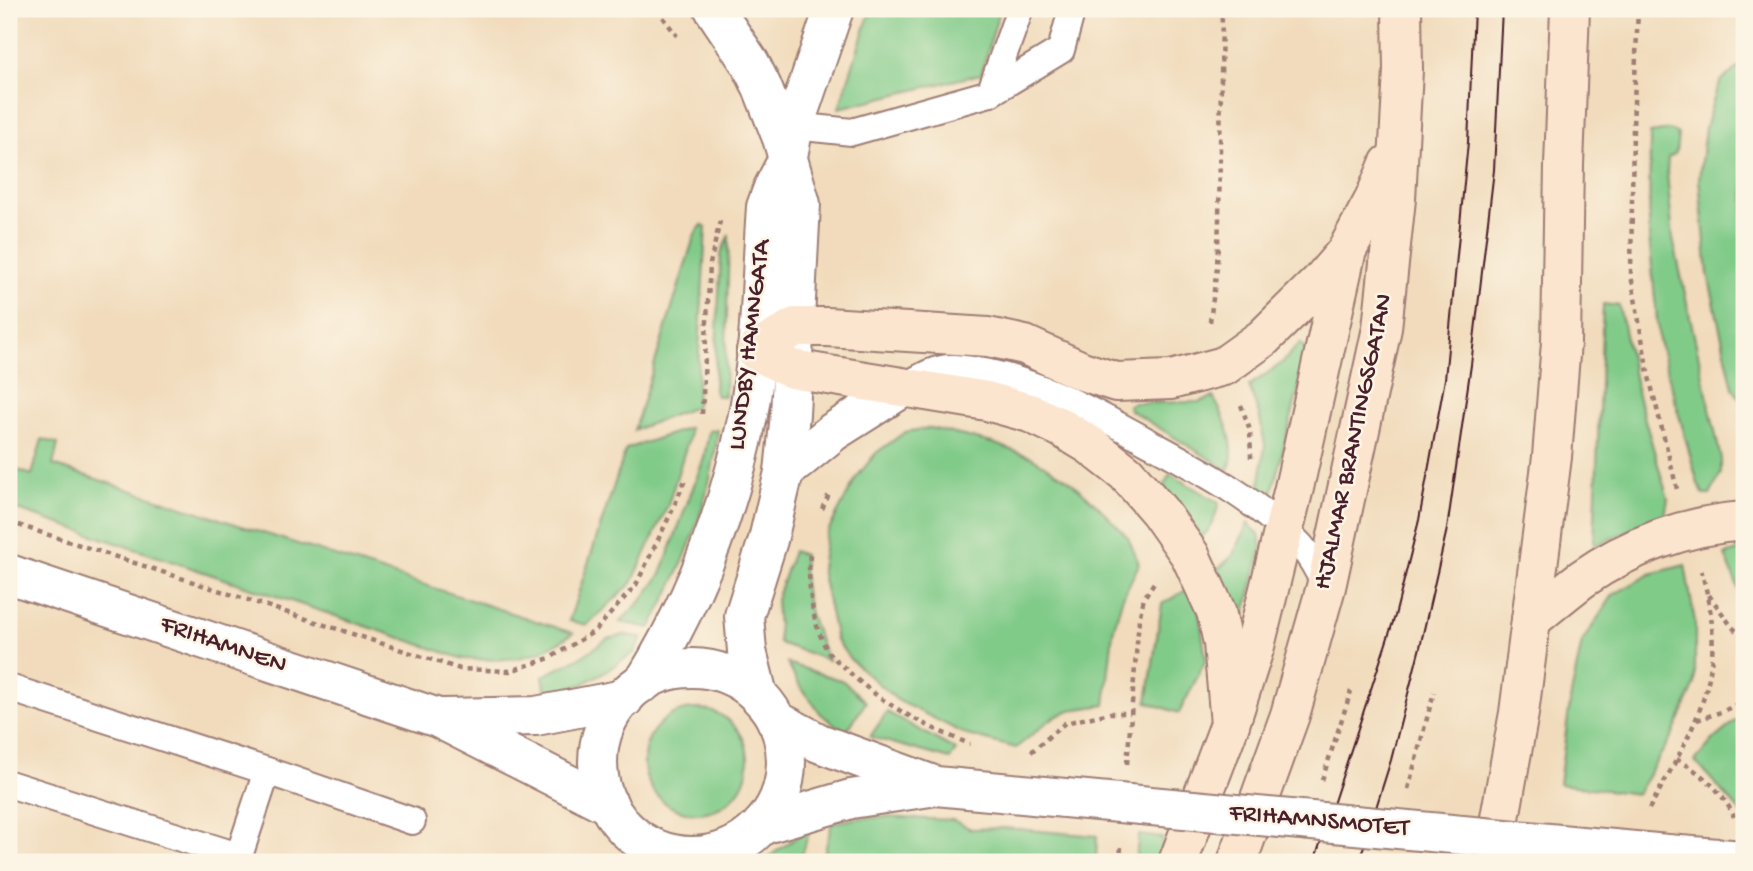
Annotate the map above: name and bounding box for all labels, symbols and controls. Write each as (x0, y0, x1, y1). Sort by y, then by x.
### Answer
street label: LUNDBY HAMNGATA (723, 236, 780, 452)
street label: HJALMAR BRANTINGSGATAN (1308, 291, 1402, 593)
street label: FRIHAMNEN (155, 610, 290, 682)
street label: FRIHAMNSMOTET (1227, 799, 1411, 845)

